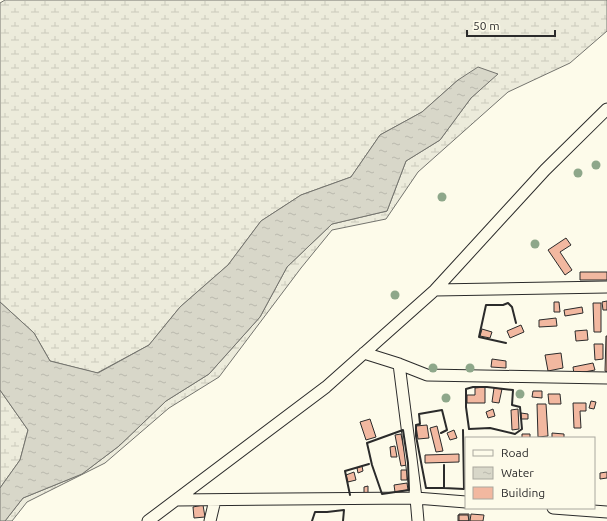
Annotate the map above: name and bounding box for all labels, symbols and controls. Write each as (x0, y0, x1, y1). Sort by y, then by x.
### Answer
scale bar (467, 12, 555, 38)
text: 50 m (473, 19, 500, 32)
legend (465, 437, 595, 509)
text: Road (501, 446, 529, 459)
text: Water (501, 466, 534, 479)
text: Building (501, 486, 545, 499)

